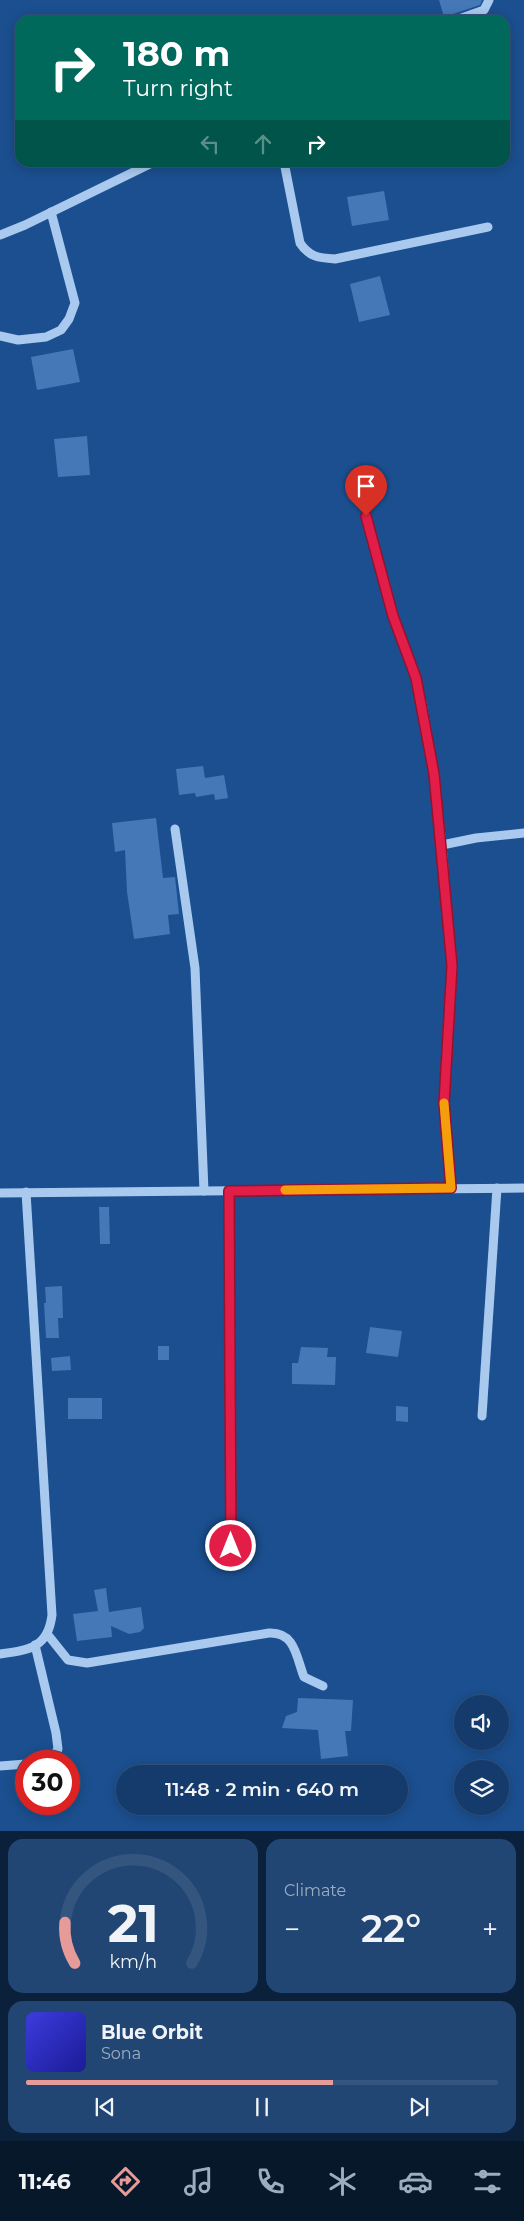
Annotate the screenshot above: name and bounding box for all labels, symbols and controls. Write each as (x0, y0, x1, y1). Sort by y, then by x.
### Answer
text: 180 m (123, 32, 230, 75)
icon: right (40, 35, 105, 100)
text: Turn right (123, 75, 233, 102)
icon: left (196, 130, 224, 158)
icon: ahead (249, 130, 277, 158)
icon: right (302, 130, 330, 158)
pin (345, 465, 387, 516)
icon: arrive (352, 472, 380, 500)
position arrow (204, 1519, 256, 1571)
map controls (454, 1695, 509, 1815)
button: sound (454, 1695, 509, 1750)
speed limit sign: 30 (15, 1750, 80, 1815)
button: layers (454, 1760, 509, 1815)
text: 11:48 · 2 min · 640 m (165, 1778, 359, 1801)
text: Climate (284, 1881, 346, 1900)
text: 21 (107, 1892, 159, 1955)
text: 22° (361, 1905, 421, 1952)
text: − (284, 1912, 300, 1946)
text: + (482, 1912, 498, 1946)
text: km/h (109, 1951, 157, 1972)
text: Blue Orbit (101, 2021, 203, 2044)
text: Sona (101, 2044, 141, 2063)
icon: previous (91, 2093, 119, 2121)
icon: pause (248, 2093, 276, 2121)
icon: next (405, 2093, 433, 2121)
icon: directions (108, 2164, 143, 2199)
icon: music (181, 2164, 216, 2199)
icon: phone (253, 2164, 288, 2199)
icon: climate (325, 2164, 360, 2199)
icon: car (398, 2164, 433, 2199)
icon: filters (470, 2164, 505, 2199)
text: 11:46 (19, 2168, 71, 2195)

